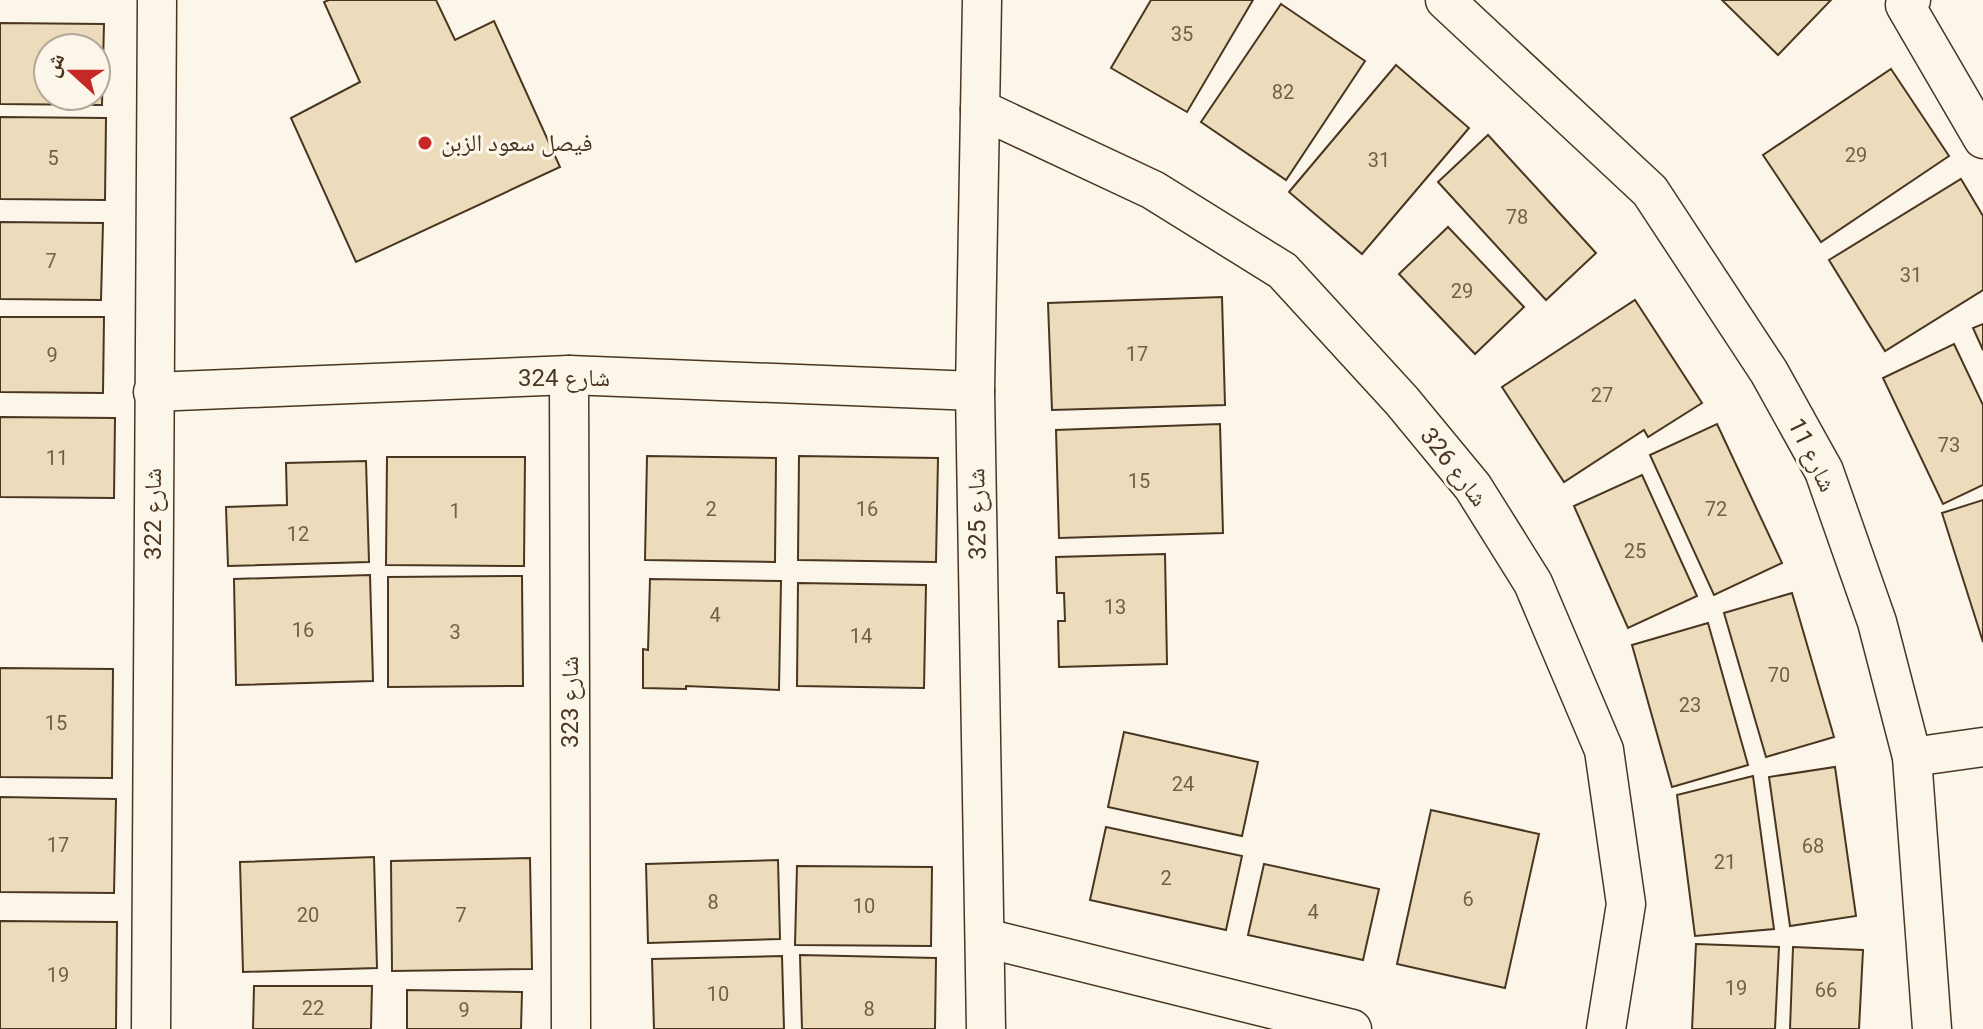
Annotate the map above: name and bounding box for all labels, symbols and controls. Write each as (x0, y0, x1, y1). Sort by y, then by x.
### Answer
house number: 35 (1171, 22, 1193, 46)
north arrow (32, 32, 112, 112)
text: ش (38, 50, 71, 81)
house number: 82 (1272, 80, 1294, 104)
place label: فيصل سعود الزبن (441, 129, 593, 157)
marker: فيصل سعود الزبن (416, 134, 434, 152)
house number: 29 (1845, 143, 1867, 167)
house number: 5 (47, 146, 59, 170)
house number: 31 (1368, 148, 1390, 172)
house number: 78 (1506, 205, 1528, 229)
house number: 7 (45, 249, 57, 273)
house number: 31 (1900, 263, 1922, 287)
house number: 29 (1451, 279, 1473, 303)
house number: 17 (1126, 342, 1148, 366)
house number: 9 (46, 343, 58, 367)
street label: شارع 324 (518, 364, 610, 393)
house number: 27 (1591, 383, 1613, 407)
street label: شارع 11 (1781, 414, 1842, 497)
street label: شارع 326 (1414, 422, 1493, 513)
house number: 73 (1938, 433, 1960, 457)
house number: 11 (46, 446, 68, 470)
street label: شارع 322 (139, 468, 168, 560)
street label: شارع 325 (962, 468, 993, 560)
house number: 15 (1128, 469, 1150, 493)
house number: 2 (705, 497, 717, 521)
house number: 16 (856, 497, 878, 521)
house number: 72 (1705, 497, 1727, 521)
house number: 1 (449, 499, 461, 523)
house number: 12 (287, 522, 309, 546)
house number: 25 (1624, 539, 1646, 563)
house number: 13 (1104, 595, 1126, 619)
house number: 4 (709, 603, 721, 627)
house number: 16 (292, 618, 314, 642)
house number: 3 (449, 620, 461, 644)
house number: 14 (850, 624, 872, 648)
street label: شارع 323 (556, 656, 585, 748)
house number: 70 (1768, 663, 1790, 687)
house number: 23 (1679, 693, 1701, 717)
house number: 15 (45, 711, 67, 735)
house number: 24 (1172, 772, 1194, 796)
house number: 17 (47, 833, 69, 857)
house number: 68 (1802, 834, 1824, 858)
house number: 21 (1714, 850, 1736, 874)
house number: 2 (1160, 866, 1172, 890)
house number: 6 (1462, 887, 1474, 911)
house number: 8 (707, 890, 719, 914)
house number: 10 (853, 894, 875, 918)
house number: 4 (1307, 900, 1319, 924)
house number: 20 (297, 903, 319, 927)
house number: 7 (455, 903, 467, 927)
house number: 19 (47, 963, 69, 987)
house number: 19 (1725, 976, 1747, 1000)
house number: 66 (1815, 978, 1837, 1002)
house number: 10 (707, 982, 729, 1006)
house number: 22 (302, 996, 324, 1020)
house number: 8 (863, 997, 875, 1021)
house number: 9 (458, 998, 470, 1022)

